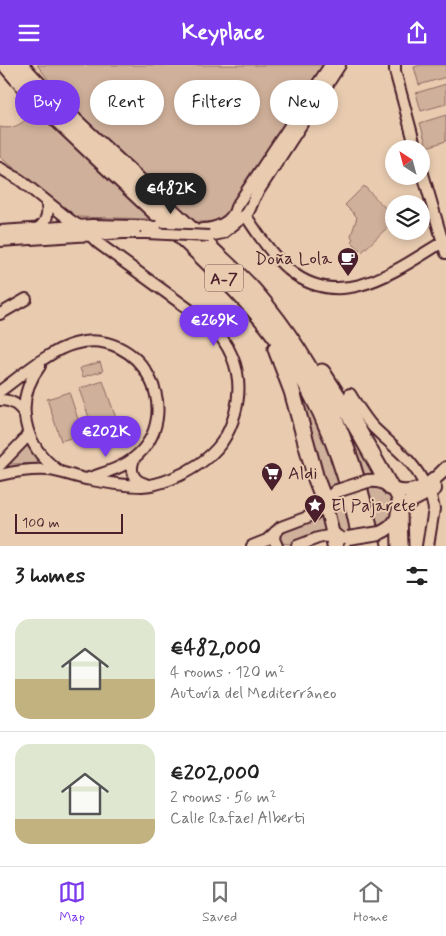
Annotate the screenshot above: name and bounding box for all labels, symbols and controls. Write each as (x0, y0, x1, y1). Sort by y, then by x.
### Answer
icon: menu (15, 19, 43, 47)
text: Keyplace (182, 19, 264, 47)
icon: share (403, 19, 431, 47)
chip: Buy (15, 80, 80, 125)
chip: Rent (90, 80, 164, 125)
chip: Filters (174, 80, 260, 125)
chip: New (270, 80, 338, 125)
north arrow (385, 140, 430, 185)
map controls (385, 140, 430, 240)
pin: €482K (136, 173, 206, 215)
text: €482K (146, 178, 196, 199)
button: layers (385, 195, 430, 240)
cafe icon: Doña Lola (336, 246, 360, 277)
place label: Doña Lola (255, 247, 332, 271)
road number: A-7 (205, 265, 243, 292)
pin: €269K (179, 305, 249, 347)
text: €269K (191, 310, 237, 331)
pin: €202K (71, 415, 141, 458)
text: €202K (82, 421, 130, 442)
supermarket icon: Aldi (260, 461, 284, 492)
place label: Aldi (288, 462, 317, 486)
place icon: El Pajarete (303, 493, 327, 524)
place label: El Pajarete (331, 494, 416, 518)
scale bar (15, 511, 122, 534)
text: 100 m (22, 514, 60, 532)
text: 3 homes (15, 562, 85, 590)
icon: filters (403, 562, 431, 590)
text: €482,000 (170, 634, 261, 662)
icon: home (55, 639, 115, 699)
text: 4 rooms · 120 m² (170, 662, 285, 683)
text: Autovía del Mediterráneo (170, 683, 337, 704)
text: €202,000 (170, 759, 260, 787)
icon: home (55, 764, 115, 824)
text: 2 rooms · 56 m² (170, 787, 277, 808)
text: Calle Rafael Alberti (170, 808, 305, 829)
tab: Map (58, 878, 86, 926)
tab: Saved (202, 878, 237, 926)
tab: Home (353, 878, 388, 926)

